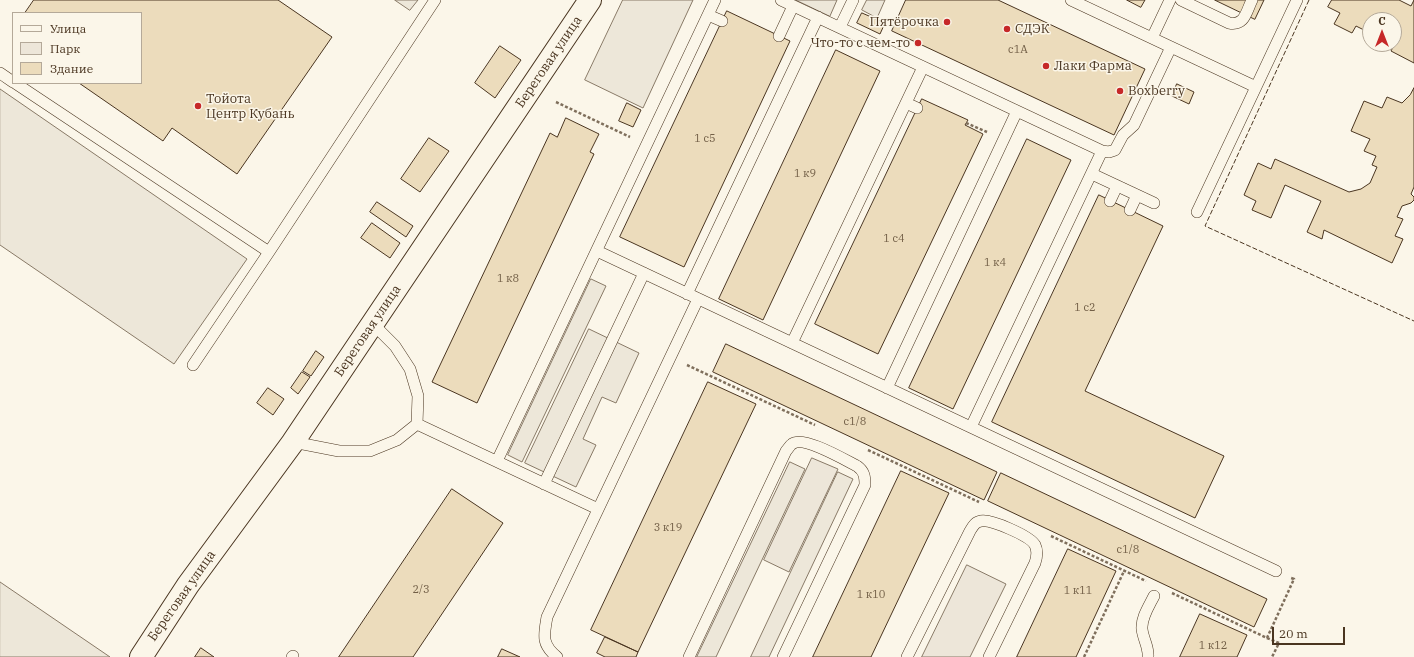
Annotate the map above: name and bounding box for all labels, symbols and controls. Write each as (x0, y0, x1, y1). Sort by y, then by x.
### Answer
legend (12, 12, 142, 84)
north arrow (1362, 12, 1402, 52)
street label: Береговая улица (513, 13, 585, 111)
place label: Пятёрочка (870, 14, 939, 30)
text: С (1378, 14, 1386, 28)
marker: Пятёрочка (942, 17, 952, 27)
text: Улица (50, 21, 86, 36)
place label: СДЭК (1015, 21, 1050, 37)
marker: СДЭК (1002, 24, 1012, 34)
place label: Что-то с чем-то (810, 35, 910, 51)
marker: Что-то с чем-то (913, 38, 923, 48)
text: Парк (50, 41, 80, 56)
house number: с1А (1008, 43, 1028, 57)
place label: Лаки Фарма (1054, 58, 1132, 74)
text: Здание (50, 61, 93, 76)
marker: Лаки Фарма (1041, 61, 1051, 71)
place label: Boxberry (1128, 83, 1185, 99)
marker: Boxberry (1115, 86, 1125, 96)
place label: Тойота Центр Кубань (206, 91, 295, 122)
marker: Тойота Центр Кубань (193, 101, 203, 111)
house number: 1 с5 (694, 132, 716, 146)
house number: 1 к9 (794, 167, 816, 181)
house number: 1 с4 (883, 232, 905, 246)
house number: 1 к4 (984, 256, 1006, 270)
house number: 1 к8 (497, 272, 519, 286)
street label: Береговая улица (332, 282, 404, 380)
house number: 1 с2 (1074, 301, 1096, 315)
house number: с1/8 (844, 415, 866, 429)
house number: 3 к19 (654, 521, 682, 535)
house number: с1/8 (1117, 543, 1139, 557)
street label: Береговая улица (145, 548, 219, 644)
house number: 2/3 (412, 583, 430, 597)
house number: 1 к11 (1064, 584, 1092, 598)
house number: 1 к10 (857, 588, 885, 602)
scale bar (1274, 619, 1347, 645)
text: 20 m (1279, 626, 1308, 641)
house number: 1 к12 (1199, 639, 1227, 653)

